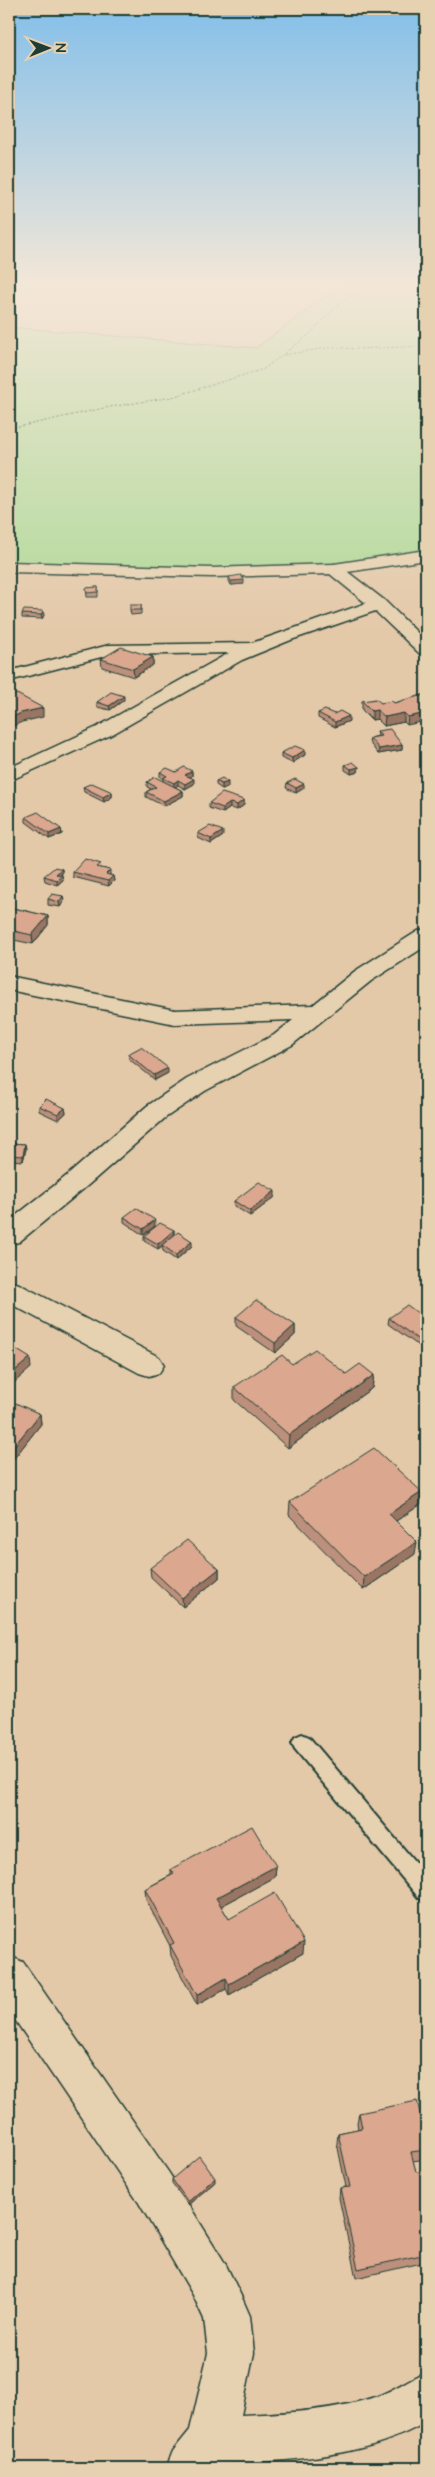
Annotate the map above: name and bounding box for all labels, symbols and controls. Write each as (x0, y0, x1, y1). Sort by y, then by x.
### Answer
north arrow (22, 22, 72, 72)
text: N (50, 43, 70, 53)

